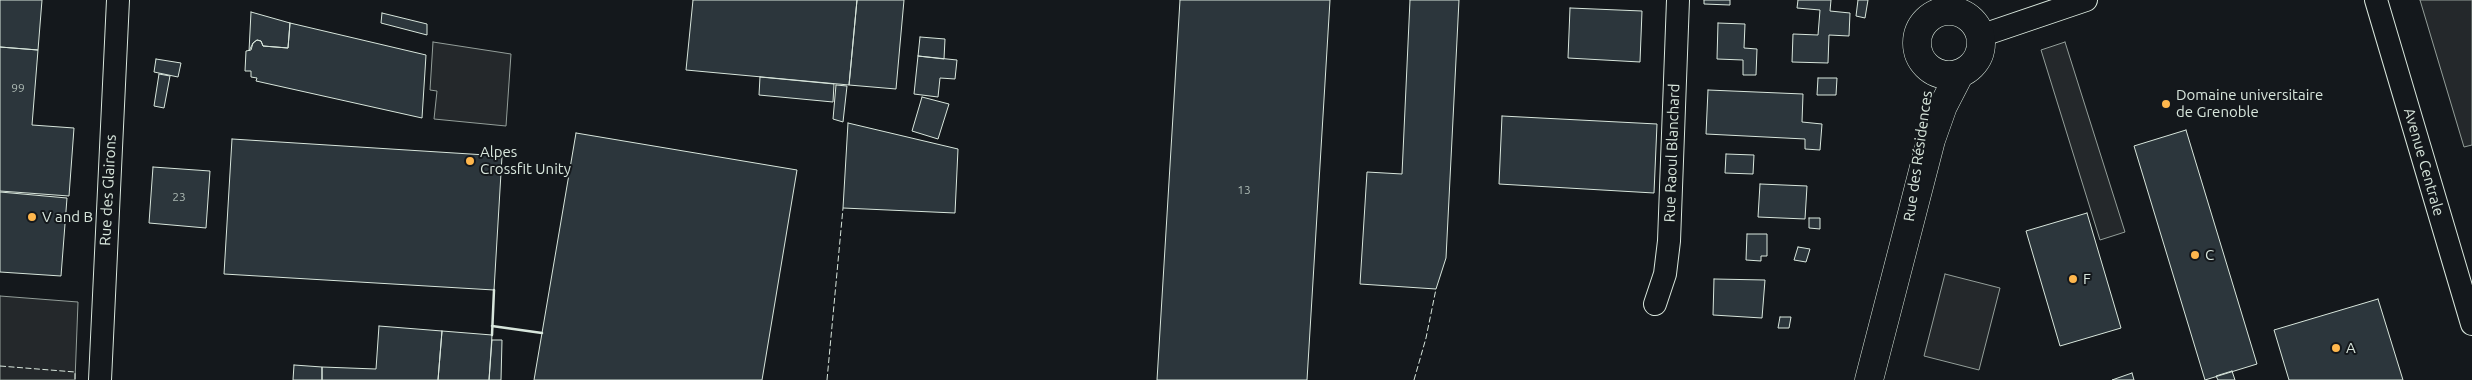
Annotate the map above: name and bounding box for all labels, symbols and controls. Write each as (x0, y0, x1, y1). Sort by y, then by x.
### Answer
house number: 99 (11, 81, 25, 95)
street label: Rue Raoul Blanchard (1661, 83, 1683, 223)
place label: Domaine universitaire de Grenoble (2176, 86, 2323, 121)
street label: Rue des Résidences (1900, 90, 1936, 222)
marker: Domaine universitaire de Grenoble (2160, 98, 2172, 110)
street label: Avenue Centrale (2400, 106, 2448, 218)
street label: Rue des Glairons (96, 134, 120, 246)
place label: Alpes Crossfit Unity (480, 143, 571, 178)
marker: Alpes Crossfit Unity (464, 155, 476, 167)
house number: 13 (1237, 183, 1251, 197)
house number: 23 (172, 190, 186, 204)
place label: V and B (42, 208, 93, 226)
marker: V and B (26, 211, 38, 223)
place label: C (2205, 246, 2214, 264)
marker: C (2189, 249, 2201, 261)
place label: F (2083, 270, 2091, 288)
marker: F (2067, 273, 2079, 285)
place label: A (2346, 339, 2356, 357)
marker: A (2330, 342, 2342, 354)

